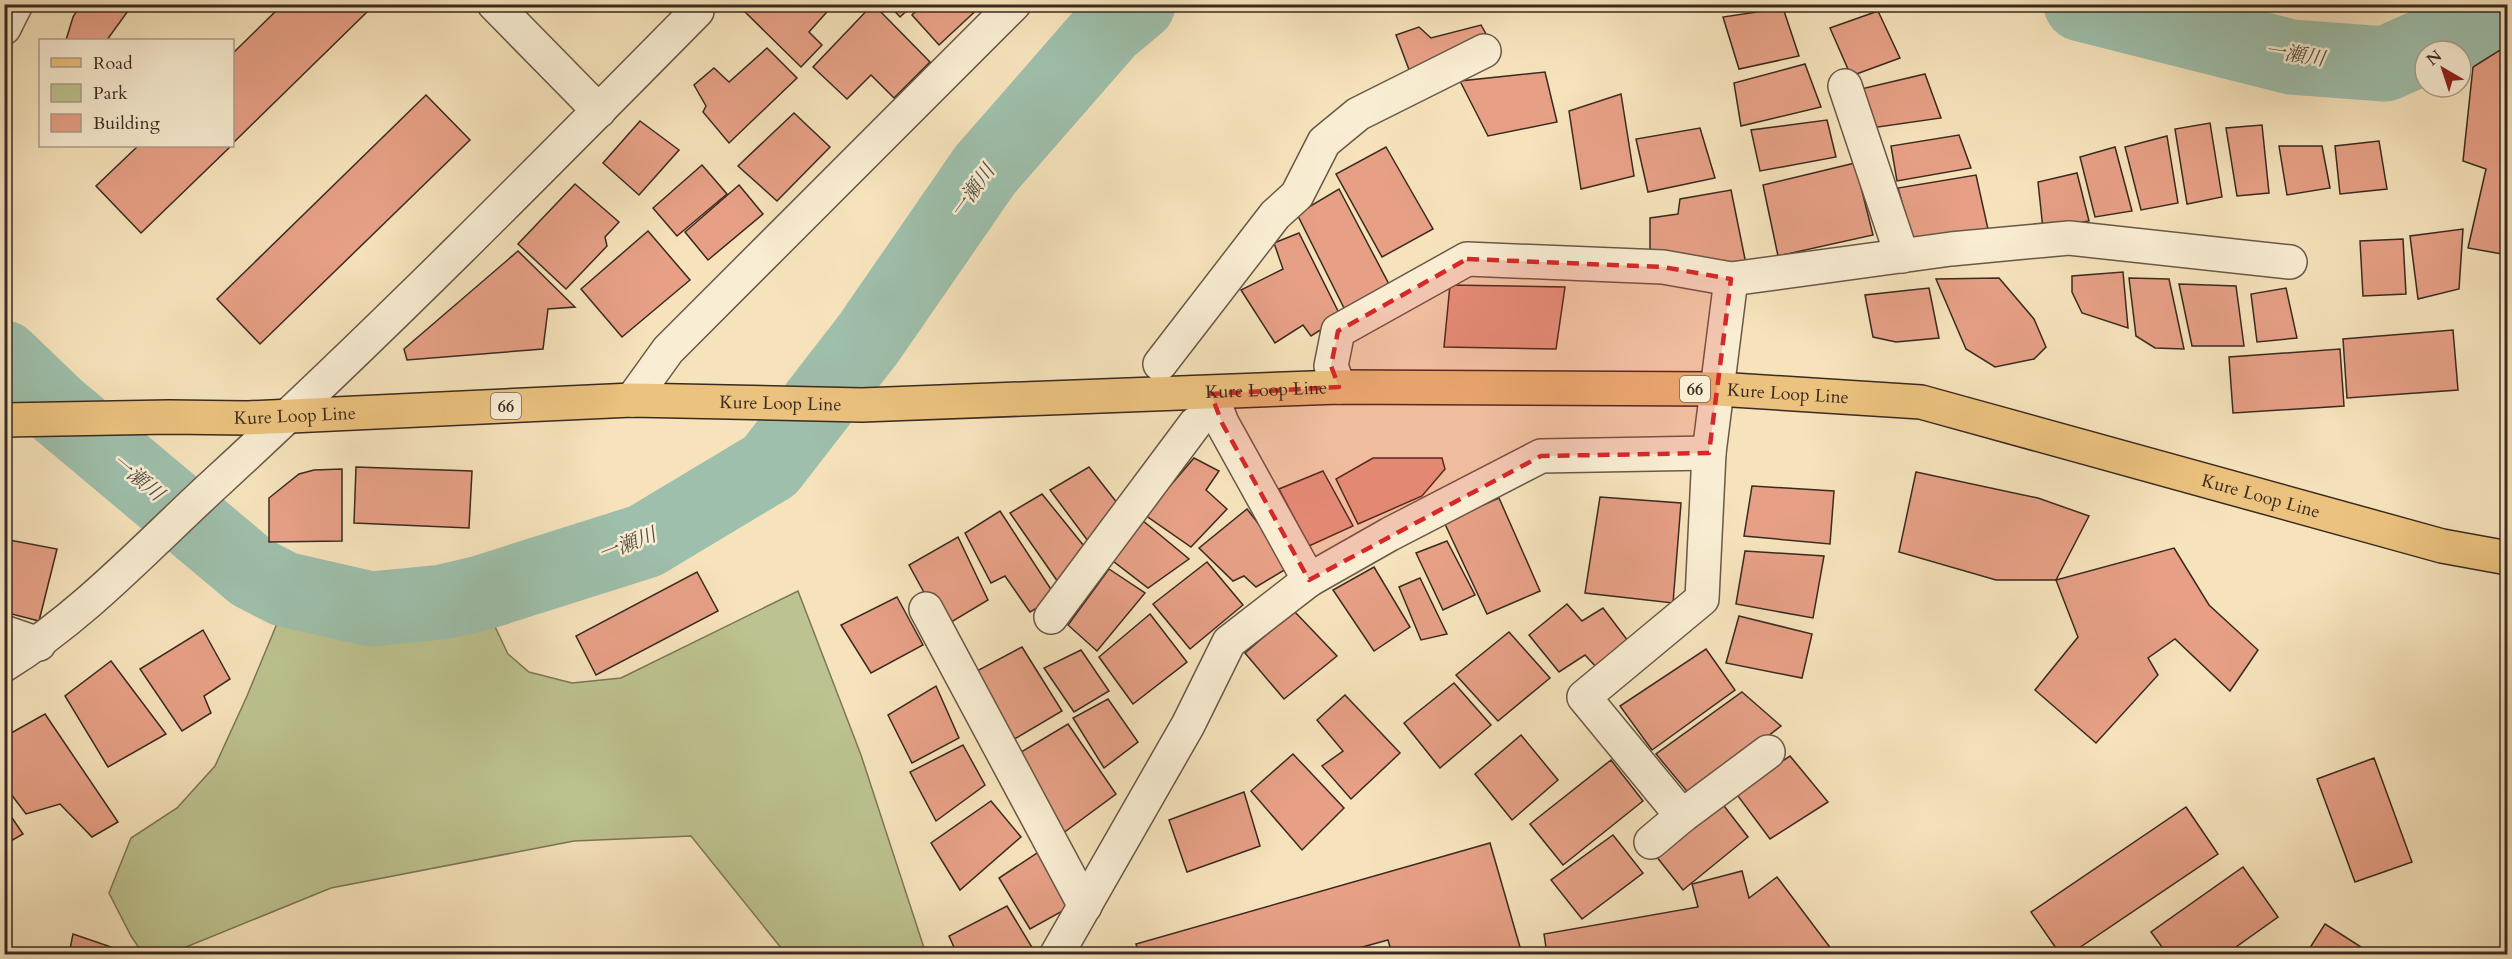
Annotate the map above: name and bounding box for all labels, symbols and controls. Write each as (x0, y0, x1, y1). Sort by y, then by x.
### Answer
water label: 一瀬川 (2263, 36, 2329, 73)
legend (39, 39, 234, 147)
north arrow (2413, 39, 2473, 99)
text: N (2422, 45, 2447, 71)
text: Road (93, 51, 133, 76)
text: Park (93, 81, 128, 106)
text: Building (93, 111, 161, 136)
water label: 一瀬川 (944, 157, 1002, 223)
street label: Kure Loop Line (1205, 375, 1328, 405)
road number: 66 (1680, 376, 1710, 402)
street label: Kure Loop Line (1726, 378, 1850, 410)
street label: Kure Loop Line (719, 390, 842, 418)
road number: 66 (491, 393, 521, 419)
street label: Kure Loop Line (234, 401, 356, 431)
water label: 一瀬川 (106, 448, 171, 508)
street label: Kure Loop Line (2199, 468, 2323, 525)
water label: 一瀬川 (594, 520, 662, 568)

